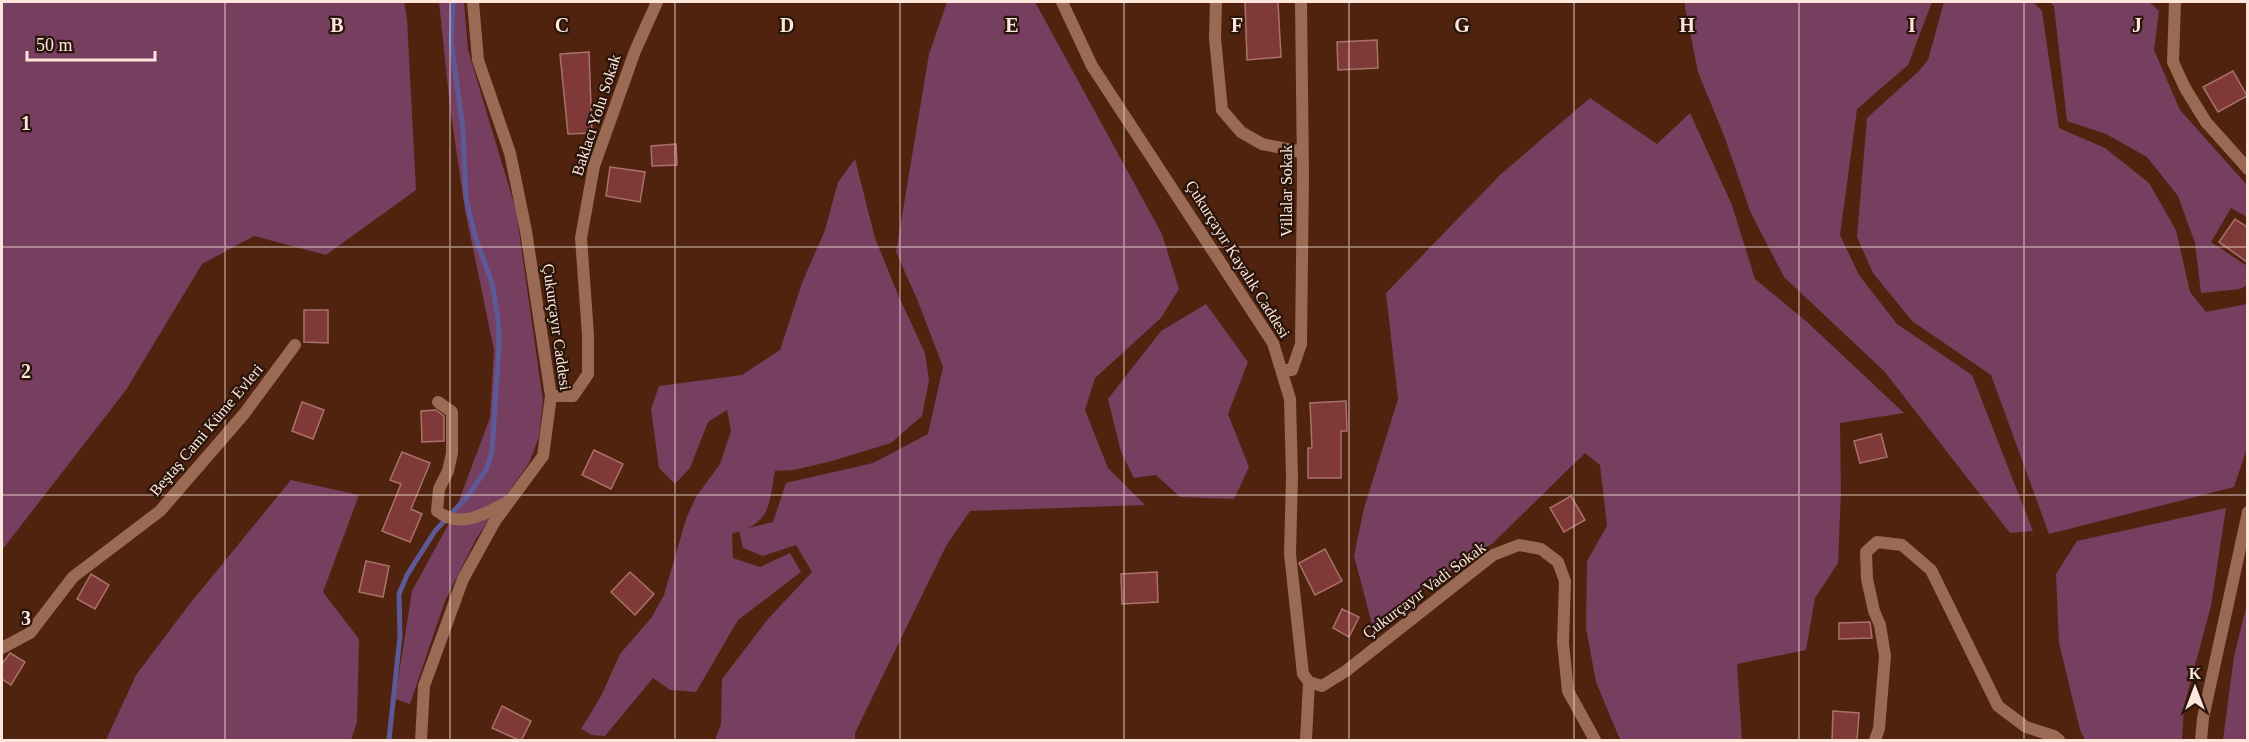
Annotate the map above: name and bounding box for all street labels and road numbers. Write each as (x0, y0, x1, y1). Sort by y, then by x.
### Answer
street label: Baklacı Yolu Sokak (568, 52, 624, 178)
street label: Villalar Sokak (1278, 145, 1295, 237)
street label: Çukurçayır Kayalık Caddesi (1182, 177, 1294, 342)
street label: Çukurçayır Caddesi (539, 263, 574, 392)
street label: Beştaş Cami Küme Evleri (146, 360, 267, 500)
street label: Çukurçayır Vadi Sokak (1359, 538, 1489, 642)

